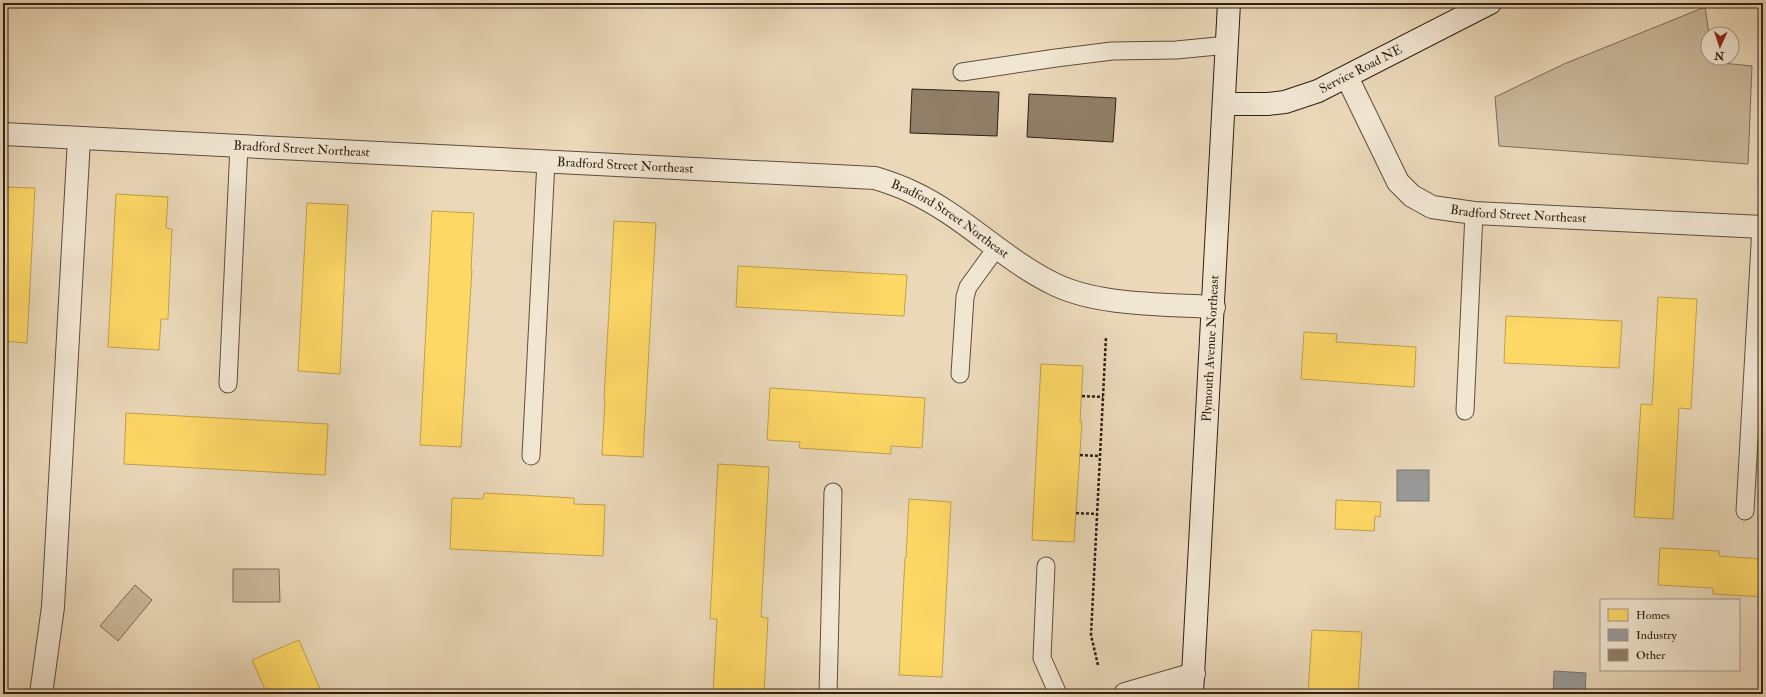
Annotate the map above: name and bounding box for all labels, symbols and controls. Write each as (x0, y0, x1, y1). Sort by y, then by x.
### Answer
north arrow (1700, 26, 1740, 66)
street label: Service Road NE (1317, 41, 1405, 97)
text: N (1713, 49, 1726, 62)
street label: Bradford Street Northeast (233, 138, 370, 160)
street label: Bradford Street Northeast (557, 154, 694, 177)
street label: Bradford Street Northeast (889, 176, 1012, 262)
street label: Bradford Street Northeast (1449, 202, 1587, 226)
street label: Plymouth Avenue Northeast (1199, 275, 1222, 422)
legend (1600, 599, 1740, 671)
text: Homes (1636, 608, 1670, 623)
text: Industry (1636, 628, 1678, 643)
text: Other (1636, 648, 1666, 663)

